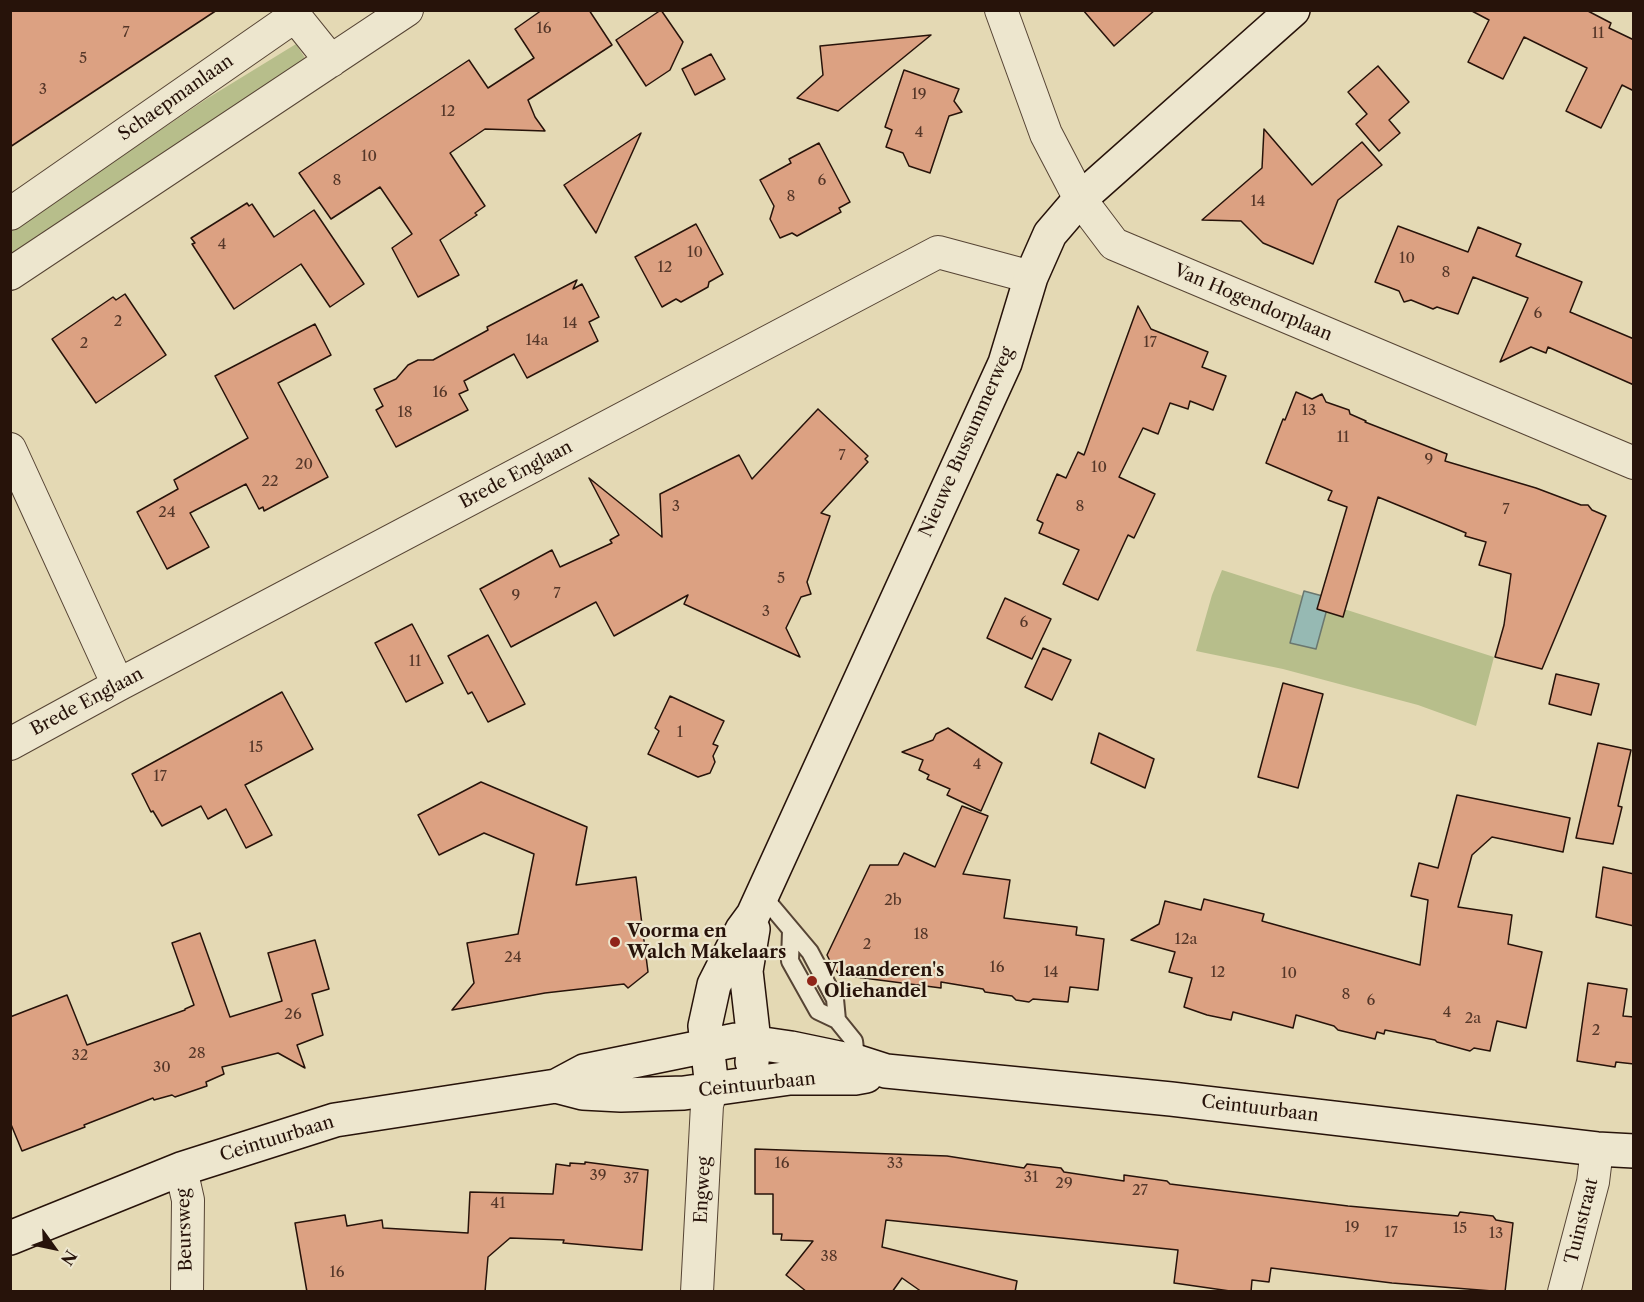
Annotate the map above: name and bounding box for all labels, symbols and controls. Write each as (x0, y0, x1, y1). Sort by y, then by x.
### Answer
house number: 16 (536, 20, 552, 38)
house number: 7 (122, 24, 130, 42)
house number: 11 (1592, 25, 1604, 43)
house number: 5 (79, 50, 87, 68)
street label: Schaepmanlaan (114, 50, 238, 146)
house number: 3 (39, 81, 47, 99)
house number: 19 (911, 86, 927, 104)
house number: 12 (441, 103, 455, 121)
house number: 4 (915, 124, 923, 142)
house number: 10 (361, 148, 377, 166)
house number: 8 (333, 172, 341, 190)
house number: 6 (818, 172, 826, 190)
house number: 8 (787, 188, 795, 206)
house number: 14 (1251, 193, 1265, 211)
house number: 4 (218, 236, 226, 254)
house number: 10 (687, 244, 703, 262)
house number: 10 (1399, 250, 1415, 268)
house number: 12 (658, 259, 672, 277)
street label: Van Hogendorplaan (1171, 260, 1335, 346)
house number: 8 (1442, 264, 1450, 282)
house number: 6 (1534, 305, 1542, 323)
house number: 2 (114, 313, 122, 331)
house number: 14 (563, 315, 577, 333)
house number: 14a (526, 332, 548, 350)
house number: 17 (1143, 334, 1157, 352)
house number: 2 (80, 335, 88, 353)
street label: Nieuwe Bussummerweg (915, 343, 1019, 541)
house number: 16 (432, 384, 448, 402)
house number: 13 (1302, 402, 1316, 420)
house number: 18 (397, 404, 413, 422)
house number: 11 (1337, 429, 1349, 447)
street label: Brede Englaan (456, 436, 576, 514)
house number: 7 (838, 447, 846, 465)
house number: 9 (1425, 451, 1433, 469)
house number: 20 (295, 456, 313, 474)
house number: 10 (1091, 459, 1107, 477)
house number: 22 (261, 473, 279, 491)
house number: 3 (672, 498, 680, 516)
house number: 8 (1076, 498, 1084, 516)
house number: 7 (1502, 501, 1510, 519)
house number: 24 (158, 504, 176, 522)
house number: 5 (777, 570, 785, 588)
house number: 7 (553, 585, 561, 603)
house number: 9 (512, 587, 520, 605)
house number: 3 (762, 603, 770, 621)
house number: 6 (1020, 614, 1028, 632)
house number: 11 (409, 653, 421, 671)
street label: Brede Englaan (27, 663, 147, 741)
house number: 1 (677, 724, 683, 742)
house number: 15 (249, 739, 263, 757)
house number: 4 (973, 756, 981, 774)
house number: 17 (153, 768, 167, 786)
house number: 2b (884, 892, 902, 910)
place label: Voorma en Walch Makelaars (627, 921, 786, 964)
house number: 18 (913, 926, 929, 944)
house number: 12a (1175, 931, 1197, 949)
marker: Voorma en Walch Makelaars (608, 935, 622, 949)
house number: 2 (863, 936, 871, 954)
house number: 24 (504, 949, 522, 967)
house number: 16 (989, 959, 1005, 977)
place label: Vlaanderen's Oliehandel (824, 960, 944, 1002)
house number: 14 (1044, 964, 1058, 982)
house number: 12 (1211, 964, 1225, 982)
house number: 10 (1281, 965, 1297, 983)
marker: Vlaanderen's Oliehandel (805, 974, 819, 988)
house number: 8 (1342, 986, 1350, 1004)
house number: 6 (1367, 992, 1375, 1010)
house number: 4 (1443, 1004, 1451, 1022)
house number: 26 (284, 1006, 302, 1024)
house number: 2a (1465, 1010, 1481, 1028)
house number: 2 (1592, 1022, 1600, 1040)
house number: 28 (188, 1045, 206, 1063)
house number: 32 (72, 1047, 88, 1065)
house number: 30 (153, 1059, 171, 1077)
street label: Ceintuurbaan (697, 1068, 817, 1102)
street label: Ceintuurbaan (1200, 1091, 1320, 1127)
street label: Ceintuurbaan (217, 1111, 337, 1167)
house number: 16 (774, 1155, 790, 1173)
house number: 33 (887, 1155, 903, 1173)
street label: Engweg (690, 1156, 716, 1224)
house number: 39 (589, 1167, 607, 1185)
house number: 31 (1024, 1169, 1038, 1187)
house number: 37 (623, 1170, 639, 1188)
house number: 29 (1055, 1175, 1073, 1193)
street label: Tuinstraat (1561, 1176, 1603, 1266)
house number: 27 (1132, 1182, 1148, 1200)
street label: Beursweg (173, 1188, 197, 1272)
house number: 41 (491, 1195, 505, 1213)
north arrow (24, 1218, 84, 1278)
house number: 19 (1344, 1219, 1360, 1237)
house number: 15 (1453, 1220, 1467, 1238)
house number: 17 (1384, 1224, 1398, 1242)
house number: 13 (1489, 1225, 1503, 1243)
text: N (57, 1247, 81, 1269)
house number: 38 (820, 1248, 838, 1266)
house number: 16 (329, 1264, 345, 1282)

